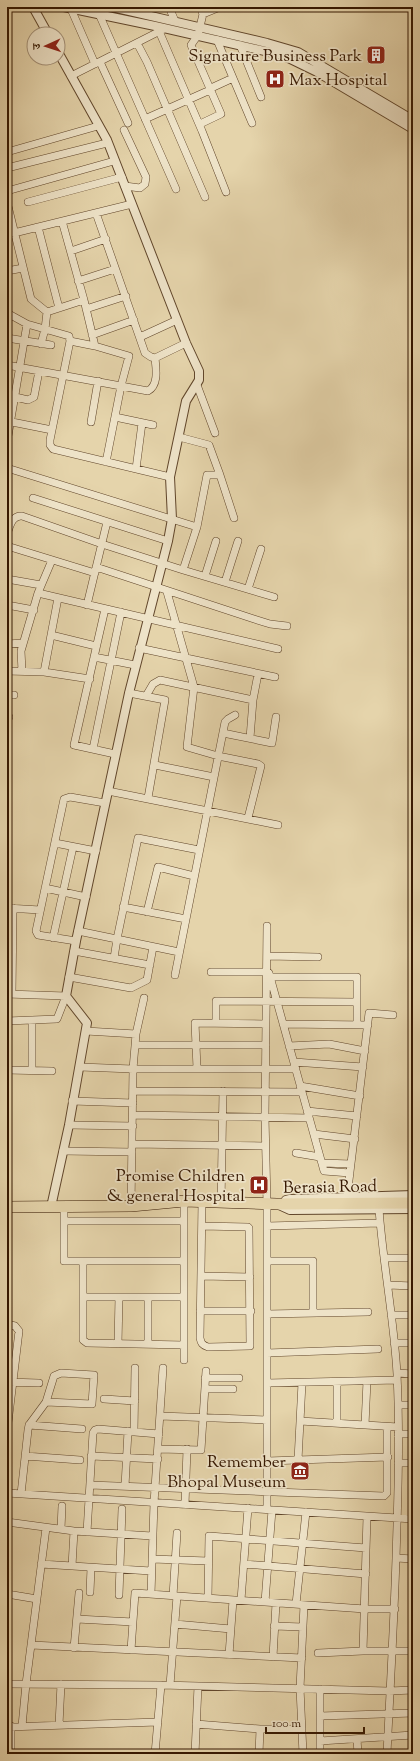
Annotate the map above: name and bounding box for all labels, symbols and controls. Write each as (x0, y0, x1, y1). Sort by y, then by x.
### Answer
north arrow (26, 26, 66, 66)
text: उ (29, 42, 45, 51)
building icon: Signature Business Park (365, 44, 387, 66)
place label: Signature Business Park (188, 45, 362, 69)
hospital icon: Max Hospital (264, 68, 286, 90)
place label: Max Hospital (289, 69, 388, 93)
place label: Promise Children & general Hospital (107, 1165, 245, 1209)
hospital icon: Promise Children & general Hospital (248, 1174, 270, 1196)
street label: Berasia Road (283, 1175, 378, 1201)
place label: Remember Bhopal Museum (167, 1451, 287, 1495)
museum icon: Remember Bhopal Museum (289, 1460, 311, 1482)
scale bar (266, 1709, 364, 1735)
text: 100 m (272, 1715, 301, 1733)

